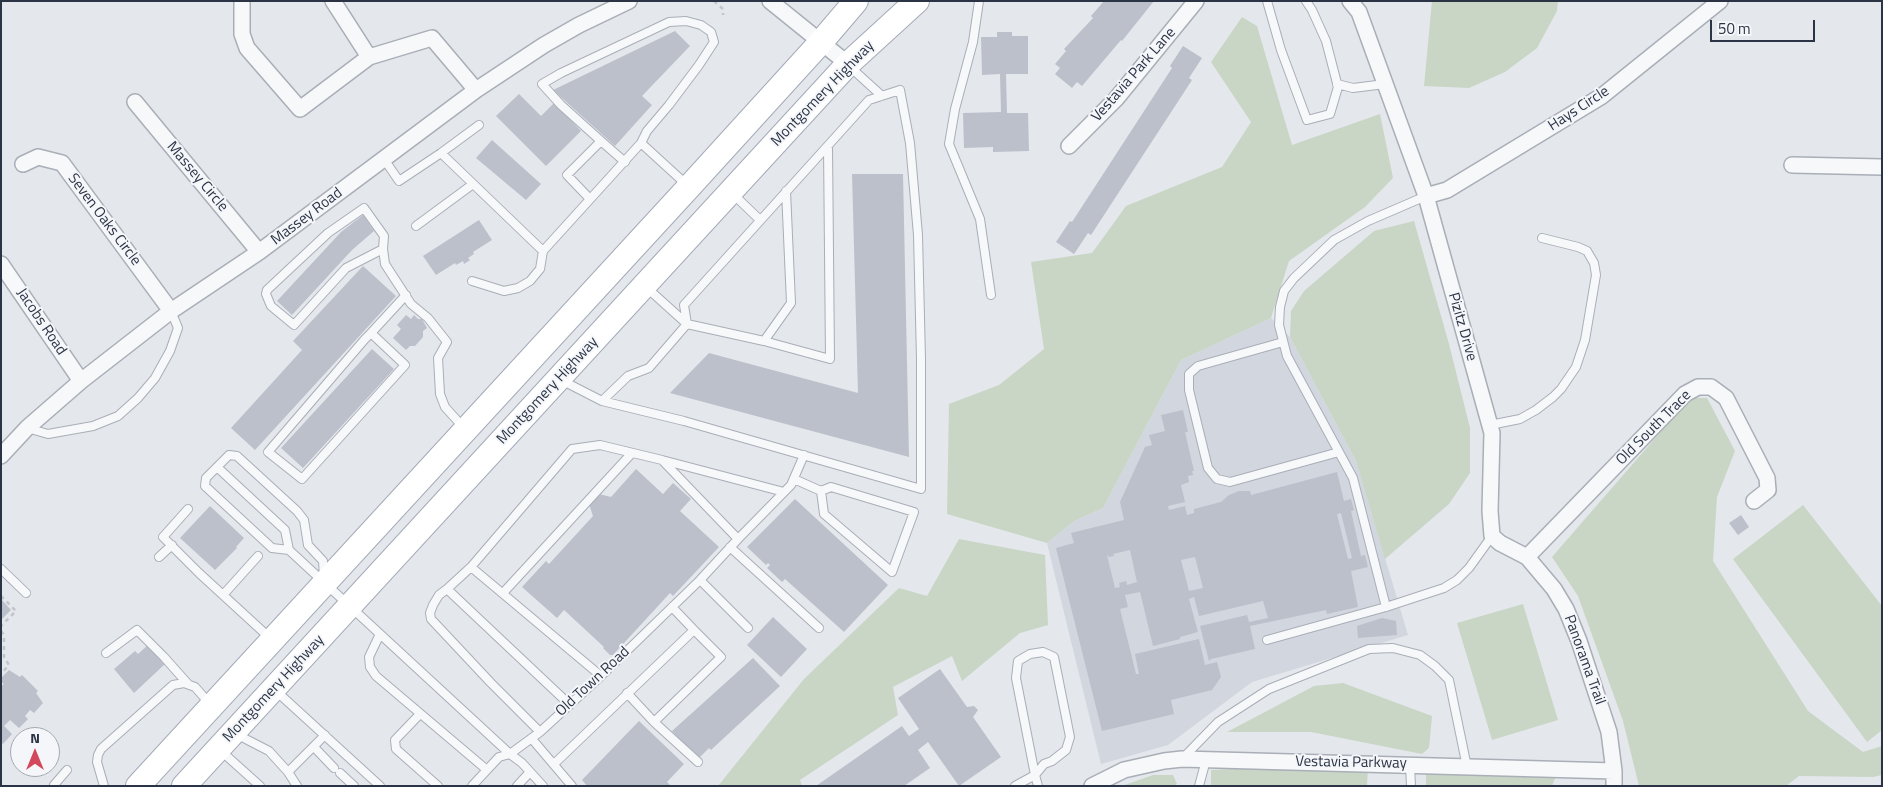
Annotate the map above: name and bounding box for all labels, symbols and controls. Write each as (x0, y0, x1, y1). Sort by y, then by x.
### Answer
scale bar (1713, 10, 1818, 42)
text: 50 m (1718, 17, 1751, 40)
street label: Vestavia Park Lane (1088, 24, 1180, 126)
street label: Montgomery Highway (768, 37, 878, 151)
street label: Hays Circle (1545, 83, 1613, 135)
street label: Massey Circle (162, 138, 232, 216)
street label: Seven Oaks Circle (64, 170, 144, 270)
street label: Massey Road (268, 184, 346, 250)
street label: Jacobs Road (12, 285, 70, 359)
street label: Pizitz Drive (1444, 291, 1480, 363)
street label: Montgomery Highway (494, 334, 602, 448)
street label: Old South Trace (1613, 387, 1695, 469)
street label: Panorama Trail (1559, 613, 1609, 707)
street label: Montgomery Highway (220, 632, 328, 746)
street label: Old Town Road (552, 643, 634, 721)
north arrow (10, 727, 60, 777)
text: N (30, 727, 40, 748)
street label: Vestavia Parkway (1295, 753, 1407, 773)

